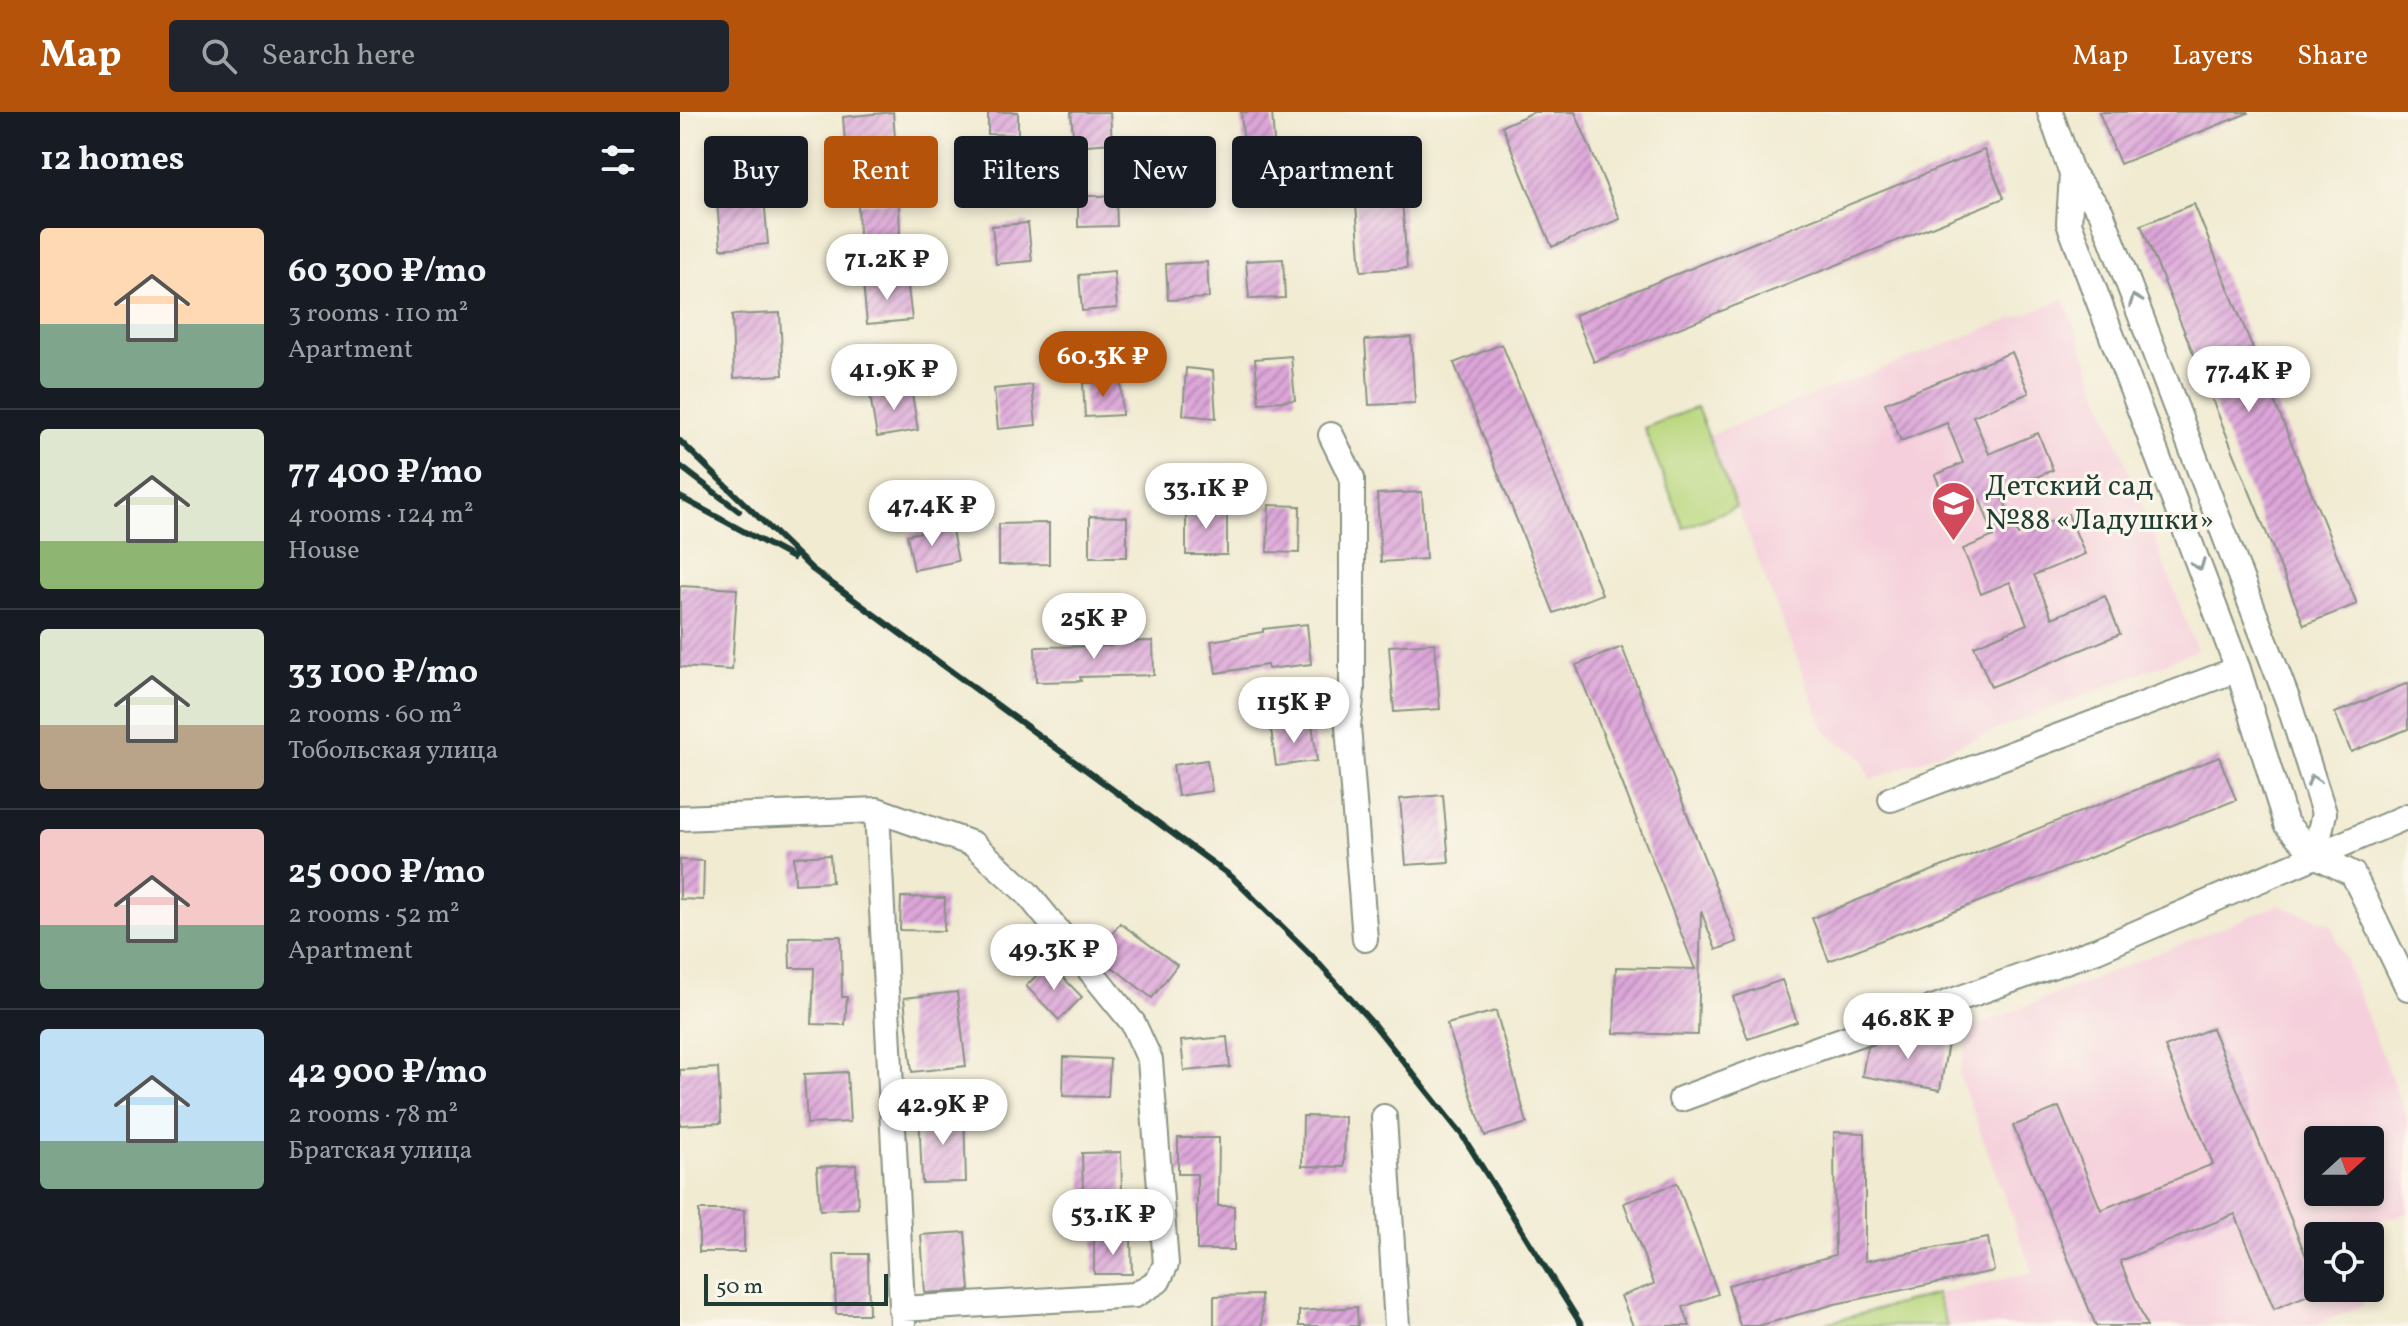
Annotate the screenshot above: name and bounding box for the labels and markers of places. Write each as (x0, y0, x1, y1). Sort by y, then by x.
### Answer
pin: 71.2K ₽ (813, 234, 961, 302)
pin: 60.3K ₽ (1029, 331, 1177, 399)
pin: 41.9K ₽ (820, 344, 968, 412)
pin: 77.4K ₽ (2175, 346, 2323, 414)
pin: 33.1K ₽ (1132, 463, 1280, 531)
place label: Детский сад №88 «Ладушки» (1985, 466, 2214, 542)
pin: 47.4K ₽ (858, 480, 1006, 548)
school or university icon: Детский сад №88 «Ладушки» (1930, 480, 1978, 543)
pin: 25K ₽ (1038, 593, 1150, 661)
pin: 115K ₽ (1229, 677, 1359, 745)
pin: 49.3K ₽ (980, 924, 1128, 992)
pin: 46.8K ₽ (1834, 993, 1982, 1061)
pin: 42.9K ₽ (869, 1079, 1017, 1147)
pin: 53.1K ₽ (1039, 1189, 1187, 1257)

